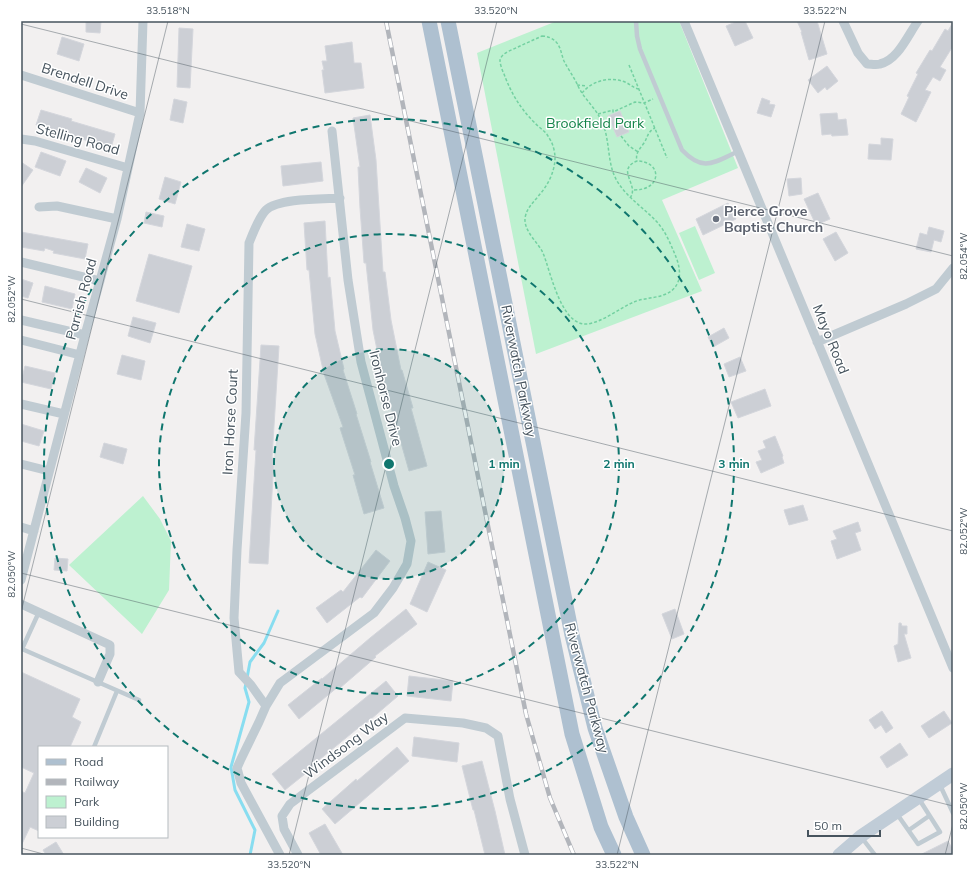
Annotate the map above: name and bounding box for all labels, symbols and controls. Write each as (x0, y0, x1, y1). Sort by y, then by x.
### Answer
text: 33.518°N (146, 4, 190, 17)
text: 33.520°N (474, 4, 518, 17)
text: 33.522°N (803, 4, 847, 17)
street label: Brendell Drive (39, 58, 131, 104)
park label: Brookfield Park (546, 114, 645, 132)
street label: Stelling Road (34, 119, 122, 159)
place label: Pierce Grove Baptist Church (724, 202, 823, 236)
marker: Pierce Grove Baptist Church (711, 214, 721, 224)
text: 82.054°W (957, 232, 970, 280)
street label: Parrish Road (61, 256, 101, 342)
text: 82.052°W (5, 275, 18, 323)
street label: Mayo Road (809, 301, 853, 377)
street label: Riverwatch Parkway (497, 303, 541, 439)
street label: Ironhorse Drive (365, 348, 407, 448)
street label: Iron Horse Court (218, 369, 242, 475)
text: 1 min (488, 456, 520, 471)
text: 2 min (603, 456, 635, 471)
text: 3 min (718, 456, 750, 471)
centre of rings (382, 457, 396, 471)
text: 82.052°W (957, 507, 970, 555)
text: 82.050°W (5, 550, 18, 598)
street label: Riverwatch Parkway (561, 621, 613, 756)
street label: Windsong Way (300, 707, 392, 783)
legend (38, 746, 168, 838)
text: Road (74, 754, 103, 769)
text: Railway (74, 774, 120, 789)
text: 82.050°W (957, 782, 970, 830)
text: Park (74, 794, 100, 809)
scale bar (808, 812, 880, 838)
text: Building (74, 814, 119, 829)
text: 50 m (814, 818, 842, 833)
text: 33.520°N (267, 858, 311, 871)
text: 33.522°N (595, 858, 639, 871)

